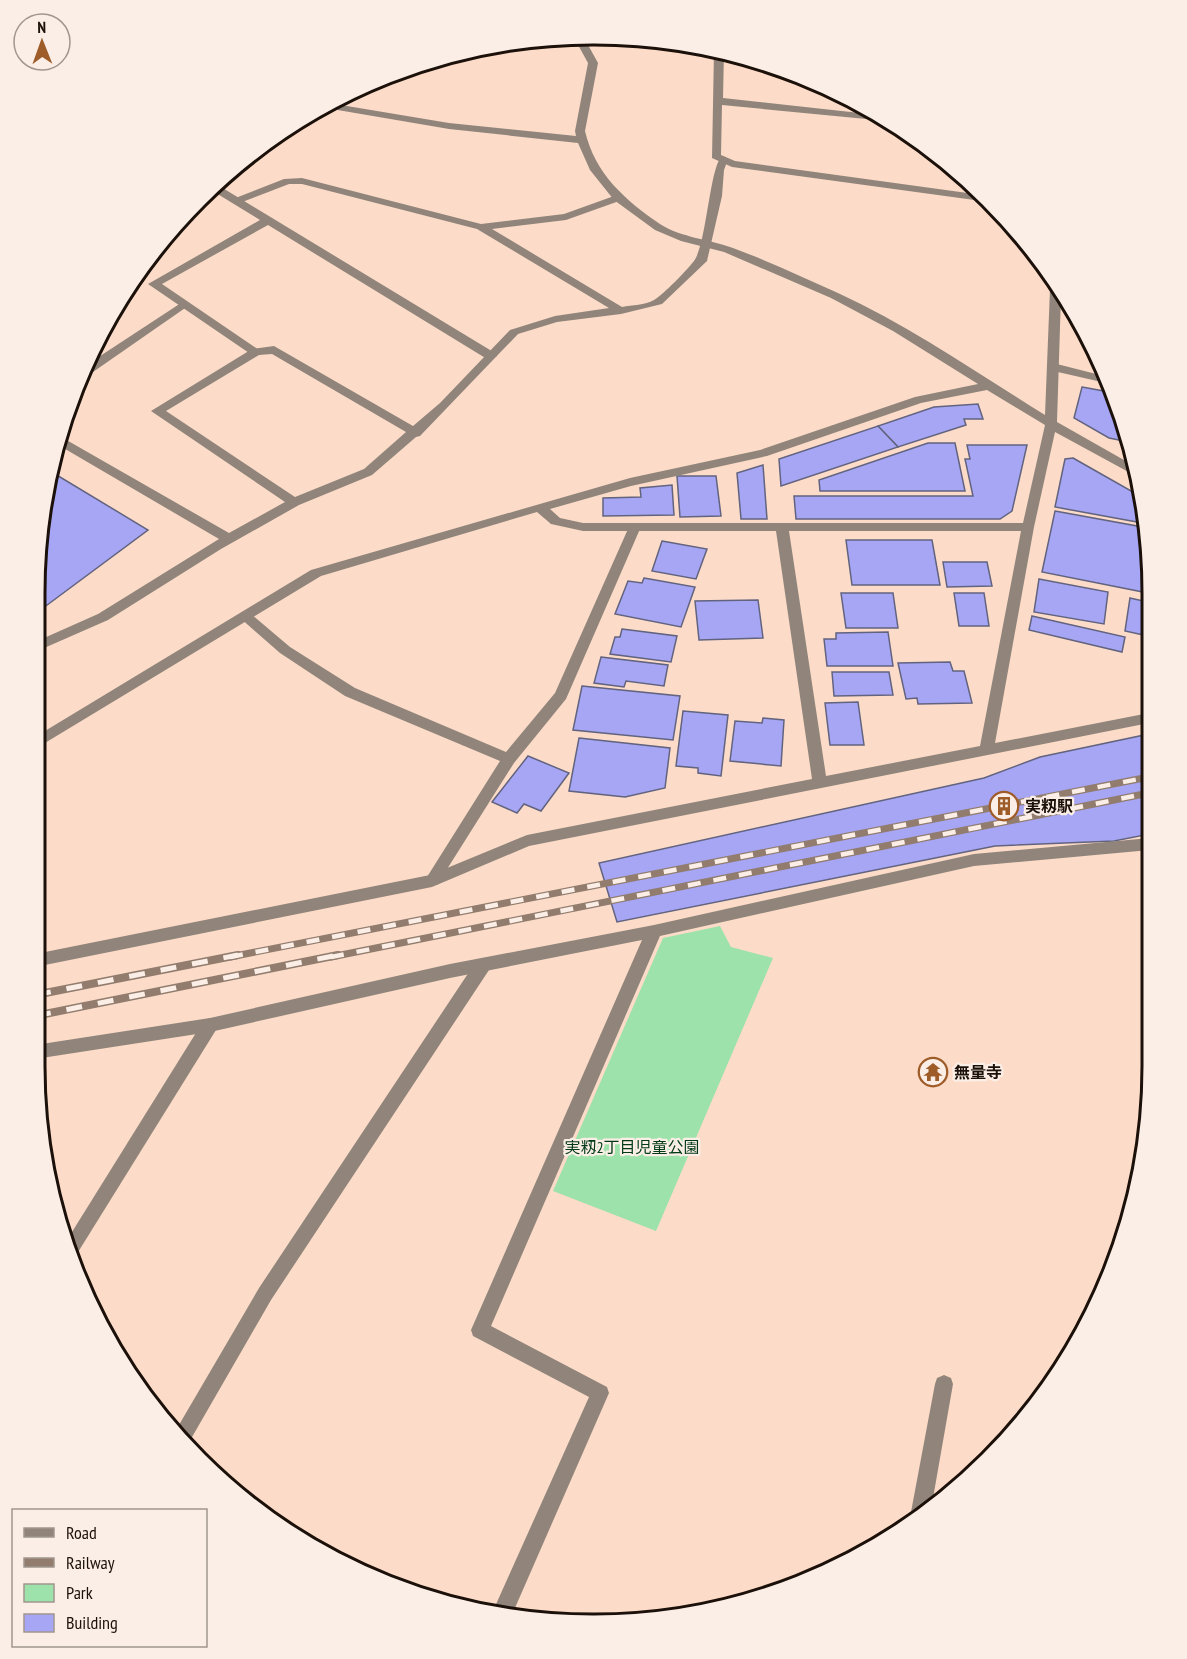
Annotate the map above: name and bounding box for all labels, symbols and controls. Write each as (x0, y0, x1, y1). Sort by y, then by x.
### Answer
north arrow (12, 12, 72, 72)
text: N (37, 17, 46, 37)
building icon: 実籾駅 (988, 790, 1020, 822)
place label: 実籾駅 (1025, 796, 1073, 816)
temple icon: 無量寺 (917, 1056, 949, 1088)
place label: 無量寺 (954, 1062, 1002, 1082)
park label: 実籾2丁目児童公園 (564, 1137, 700, 1157)
legend (12, 1509, 207, 1647)
text: Road (66, 1521, 97, 1544)
text: Railway (66, 1551, 115, 1574)
text: Park (66, 1581, 93, 1604)
text: Building (66, 1611, 118, 1634)

